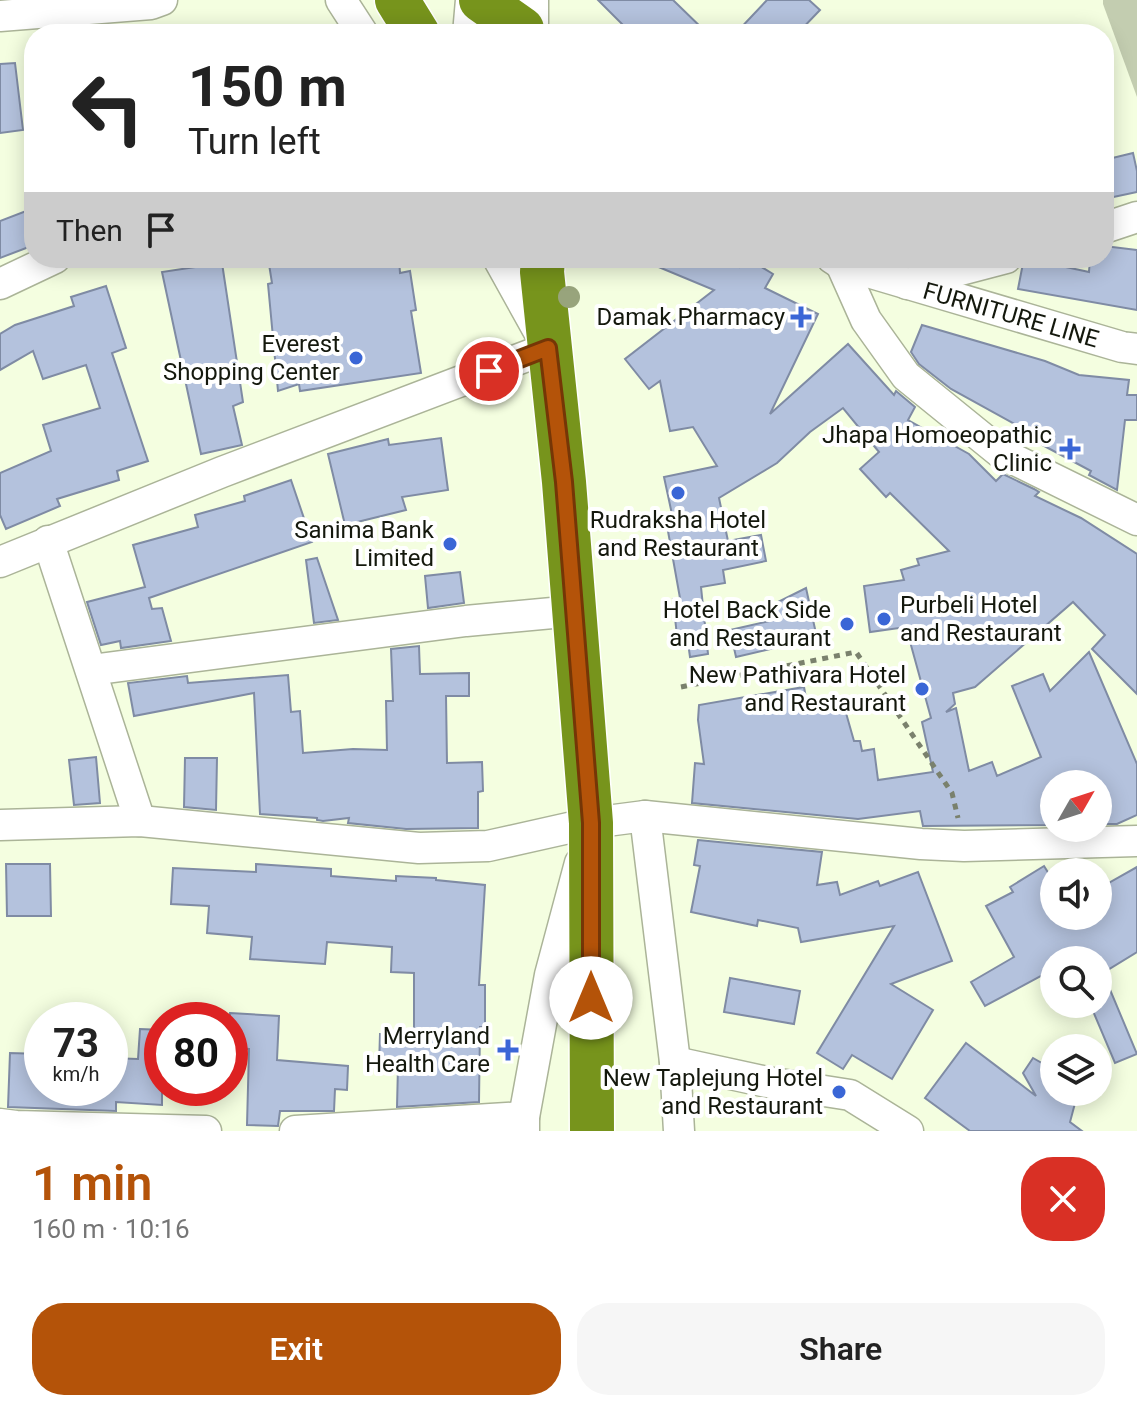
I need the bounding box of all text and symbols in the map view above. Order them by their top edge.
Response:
text: 150 m [188,54,347,120]
icon: left [56,56,160,160]
text: Turn left [188,121,321,163]
icon: arrive [139,208,183,252]
text: Then [56,213,123,248]
street label: FURNITURE LINE [920,277,1102,353]
place label: Damak Pharmacy [596,303,786,331]
marker: Damak Pharmacy [792,308,810,326]
place label: Everest Shopping Center [163,330,340,386]
pin [455,337,523,405]
marker: Everest Shopping Center [347,349,365,367]
icon: arrive [467,349,511,393]
place label: Jhapa Homoeopathic Clinic [822,421,1052,477]
marker: Jhapa Homoeopathic Clinic [1059,438,1081,460]
marker: Rudraksha Hotel and Restaurant [669,484,687,502]
place label: Rudraksha Hotel and Restaurant [590,506,766,562]
place label: Sanima Bank Limited [294,516,435,572]
marker: Sanima Bank Limited [441,535,459,553]
place label: Purbeli Hotel and Restaurant [900,591,1062,647]
place label: Hotel Back Side and Restaurant [663,596,831,652]
marker: Purbeli Hotel and Restaurant [875,610,893,628]
marker: Hotel Back Side and Restaurant [838,615,856,633]
place label: New Pathivara Hotel and Restaurant [689,661,906,717]
marker: New Pathivara Hotel and Restaurant [913,680,931,698]
north arrow [1040,770,1112,842]
map controls [1040,770,1112,1106]
button: sound [1040,858,1112,930]
button: search [1040,946,1112,1018]
position arrow [549,956,633,1040]
speed limit sign: 80 [144,1002,248,1106]
text: 73 [53,1020,99,1067]
place label: Merryland Health Care [365,1022,490,1078]
button: layers [1040,1034,1112,1106]
marker: Merryland Health Care [497,1039,519,1061]
text: km/h [53,1062,99,1086]
place label: New Taplejung Hotel and Restaurant [603,1064,823,1120]
marker: New Taplejung Hotel and Restaurant [830,1083,848,1101]
text: 1 min [32,1155,152,1212]
button: close [1021,1157,1105,1241]
text: 160 m · 10:16 [32,1214,190,1244]
button: Exit [32,1303,561,1395]
button: Share [577,1303,1105,1395]

